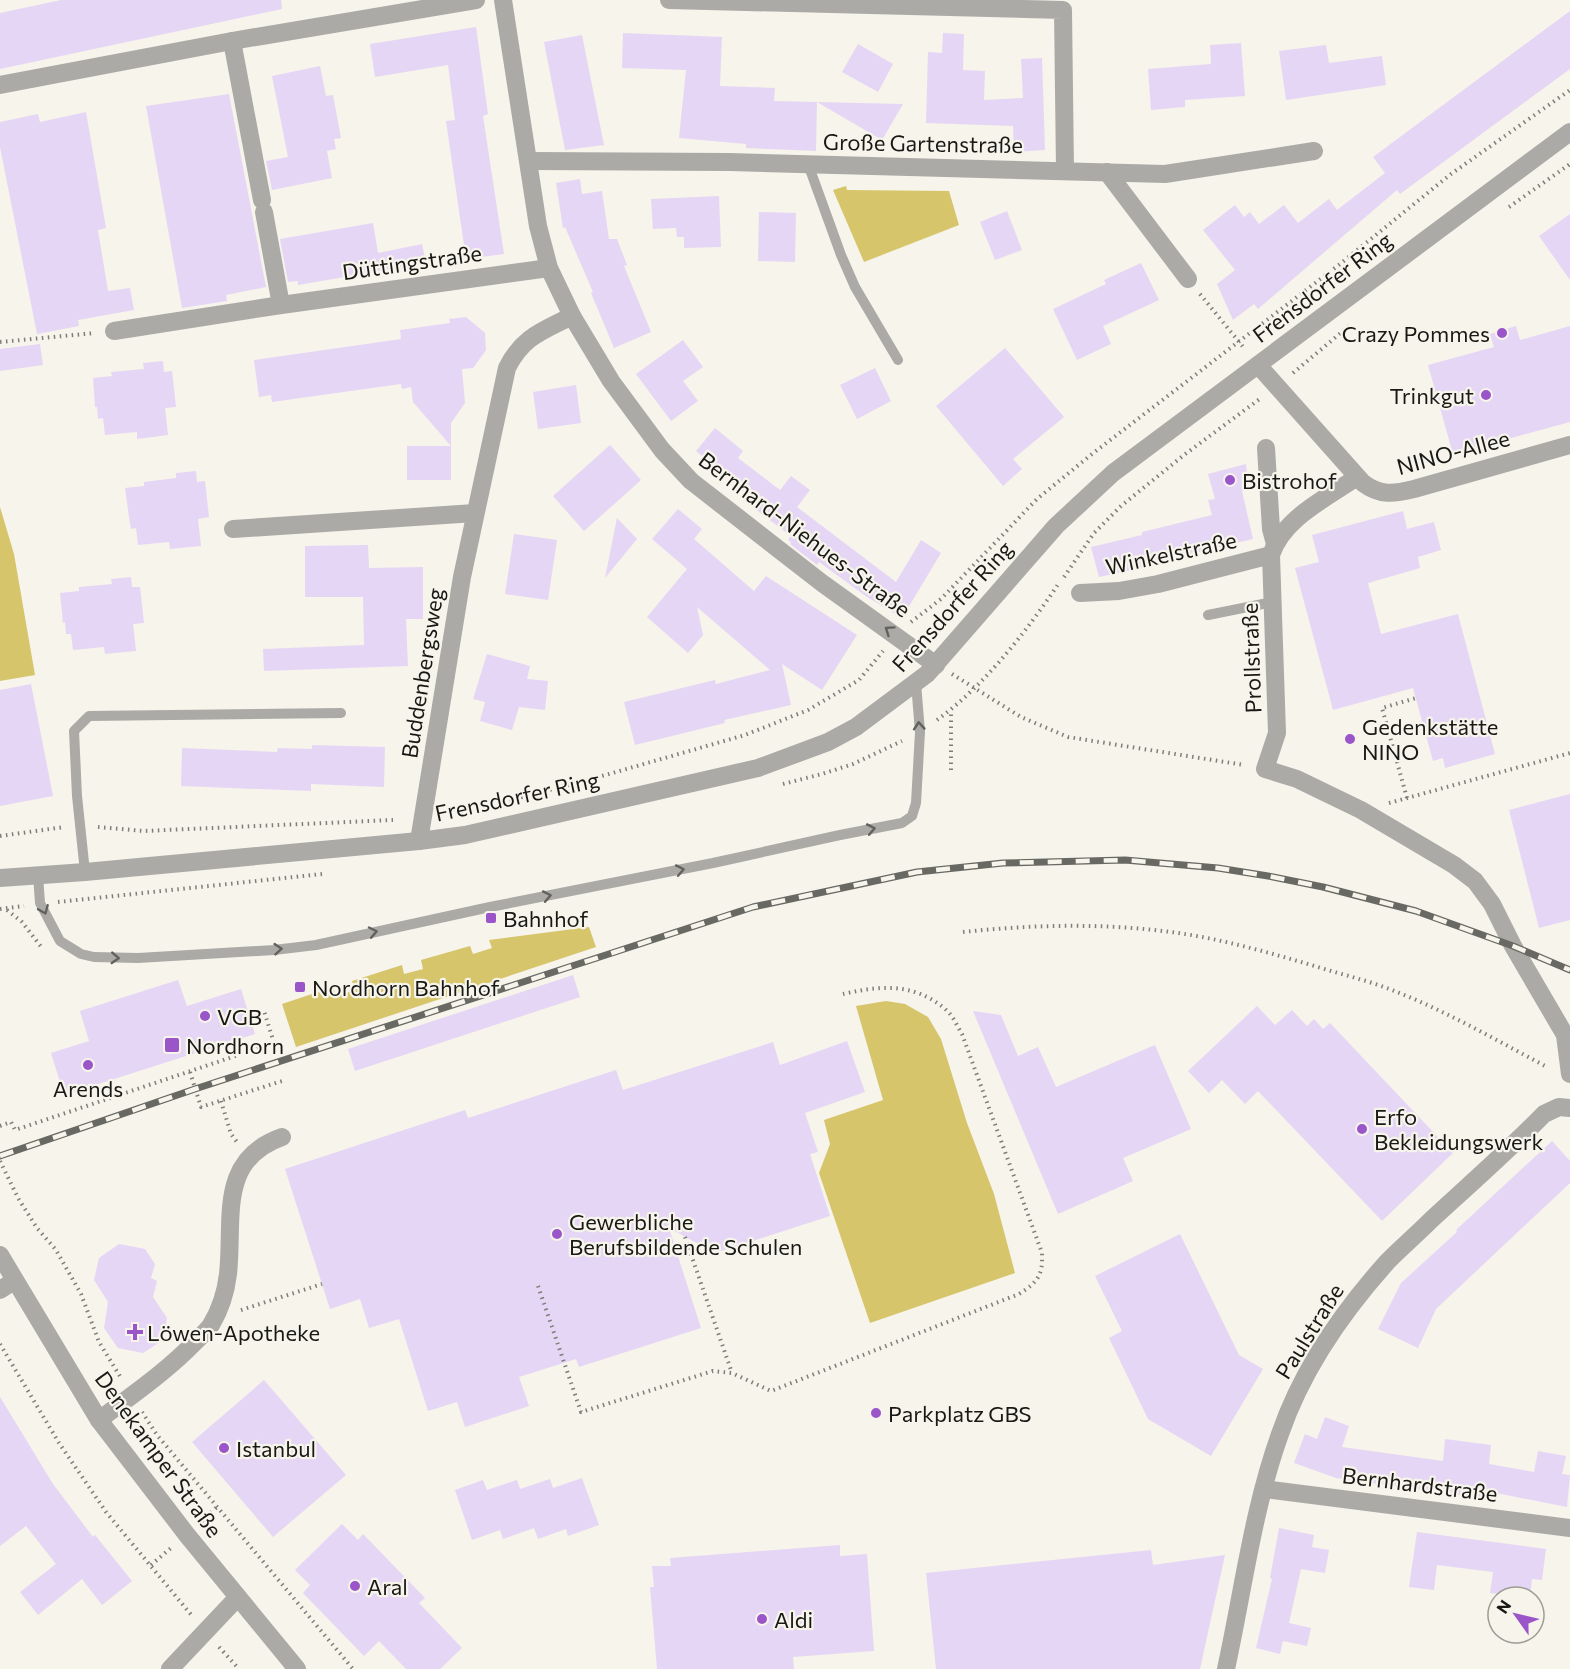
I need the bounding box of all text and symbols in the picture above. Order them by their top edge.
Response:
street label: Große Gartenstraße [823,128,1023,158]
street label: Frensdorfer Ring [1247,226,1397,348]
street label: Düttingstraße [340,239,484,285]
place label: Crazy Pommes [1342,320,1490,347]
marker: Crazy Pommes [1495,326,1509,340]
place label: Trinkgut [1390,382,1474,409]
marker: Trinkgut [1479,388,1493,402]
street label: NINO-Allee [1394,424,1512,480]
street label: Bernhard-Niehues-Straße [694,446,916,622]
place label: Bistrohof [1242,467,1337,494]
marker: Bistrohof [1223,473,1237,487]
street label: Winkelstraße [1103,526,1239,580]
street label: Frensdorfer Ring [886,535,1018,677]
street label: Buddenbergsweg [395,586,449,760]
street label: Prollstraße [1236,602,1266,714]
one-way arrow [885,626,896,637]
place label: Gedenkstätte NINO [1362,713,1498,765]
one-way arrow [913,722,926,731]
marker: Gedenkstätte NINO [1343,732,1357,746]
street label: Frensdorfer Ring [432,765,602,827]
one-way arrow [866,823,876,836]
one-way arrow [675,864,685,877]
one-way arrow [542,890,552,903]
one-way arrow [37,904,49,915]
place label: Bahnhof [503,905,589,932]
marker: Bahnhof [484,911,498,925]
one-way arrow [367,926,377,939]
one-way arrow [274,943,283,956]
one-way arrow [110,952,119,965]
place label: Nordhorn Bahnhof [312,974,500,1001]
marker: Nordhorn Bahnhof [293,980,307,994]
place label: VGB [217,1003,262,1030]
marker: VGB [198,1009,212,1023]
place label: Nordhorn [186,1032,284,1059]
marker: Nordhorn [163,1036,181,1054]
marker: Arends [81,1058,95,1072]
place label: Arends [53,1075,123,1102]
place label: Erfo Bekleidungswerk [1374,1103,1544,1155]
marker: Erfo Bekleidungswerk [1355,1122,1369,1136]
place label: Gewerbliche Berufsbildende Schulen [569,1208,802,1260]
marker: Gewerbliche Berufsbildende Schulen [550,1227,564,1241]
street label: Paulstraße [1269,1278,1349,1384]
place label: Löwen-Apotheke [147,1319,320,1346]
marker: Löwen-Apotheke [128,1325,142,1339]
street label: Denekamper Straße [90,1366,228,1542]
place label: Parkplatz GBS [888,1400,1032,1427]
marker: Parkplatz GBS [869,1406,883,1420]
place label: Istanbul [236,1435,316,1462]
marker: Istanbul [217,1441,231,1455]
street label: Bernhardstraße [1341,1461,1499,1507]
place label: Aral [367,1573,408,1600]
marker: Aral [348,1579,362,1593]
north arrow [1486,1585,1546,1645]
text: N [1492,1596,1514,1617]
place label: Aldi [774,1606,813,1633]
marker: Aldi [755,1612,769,1626]

